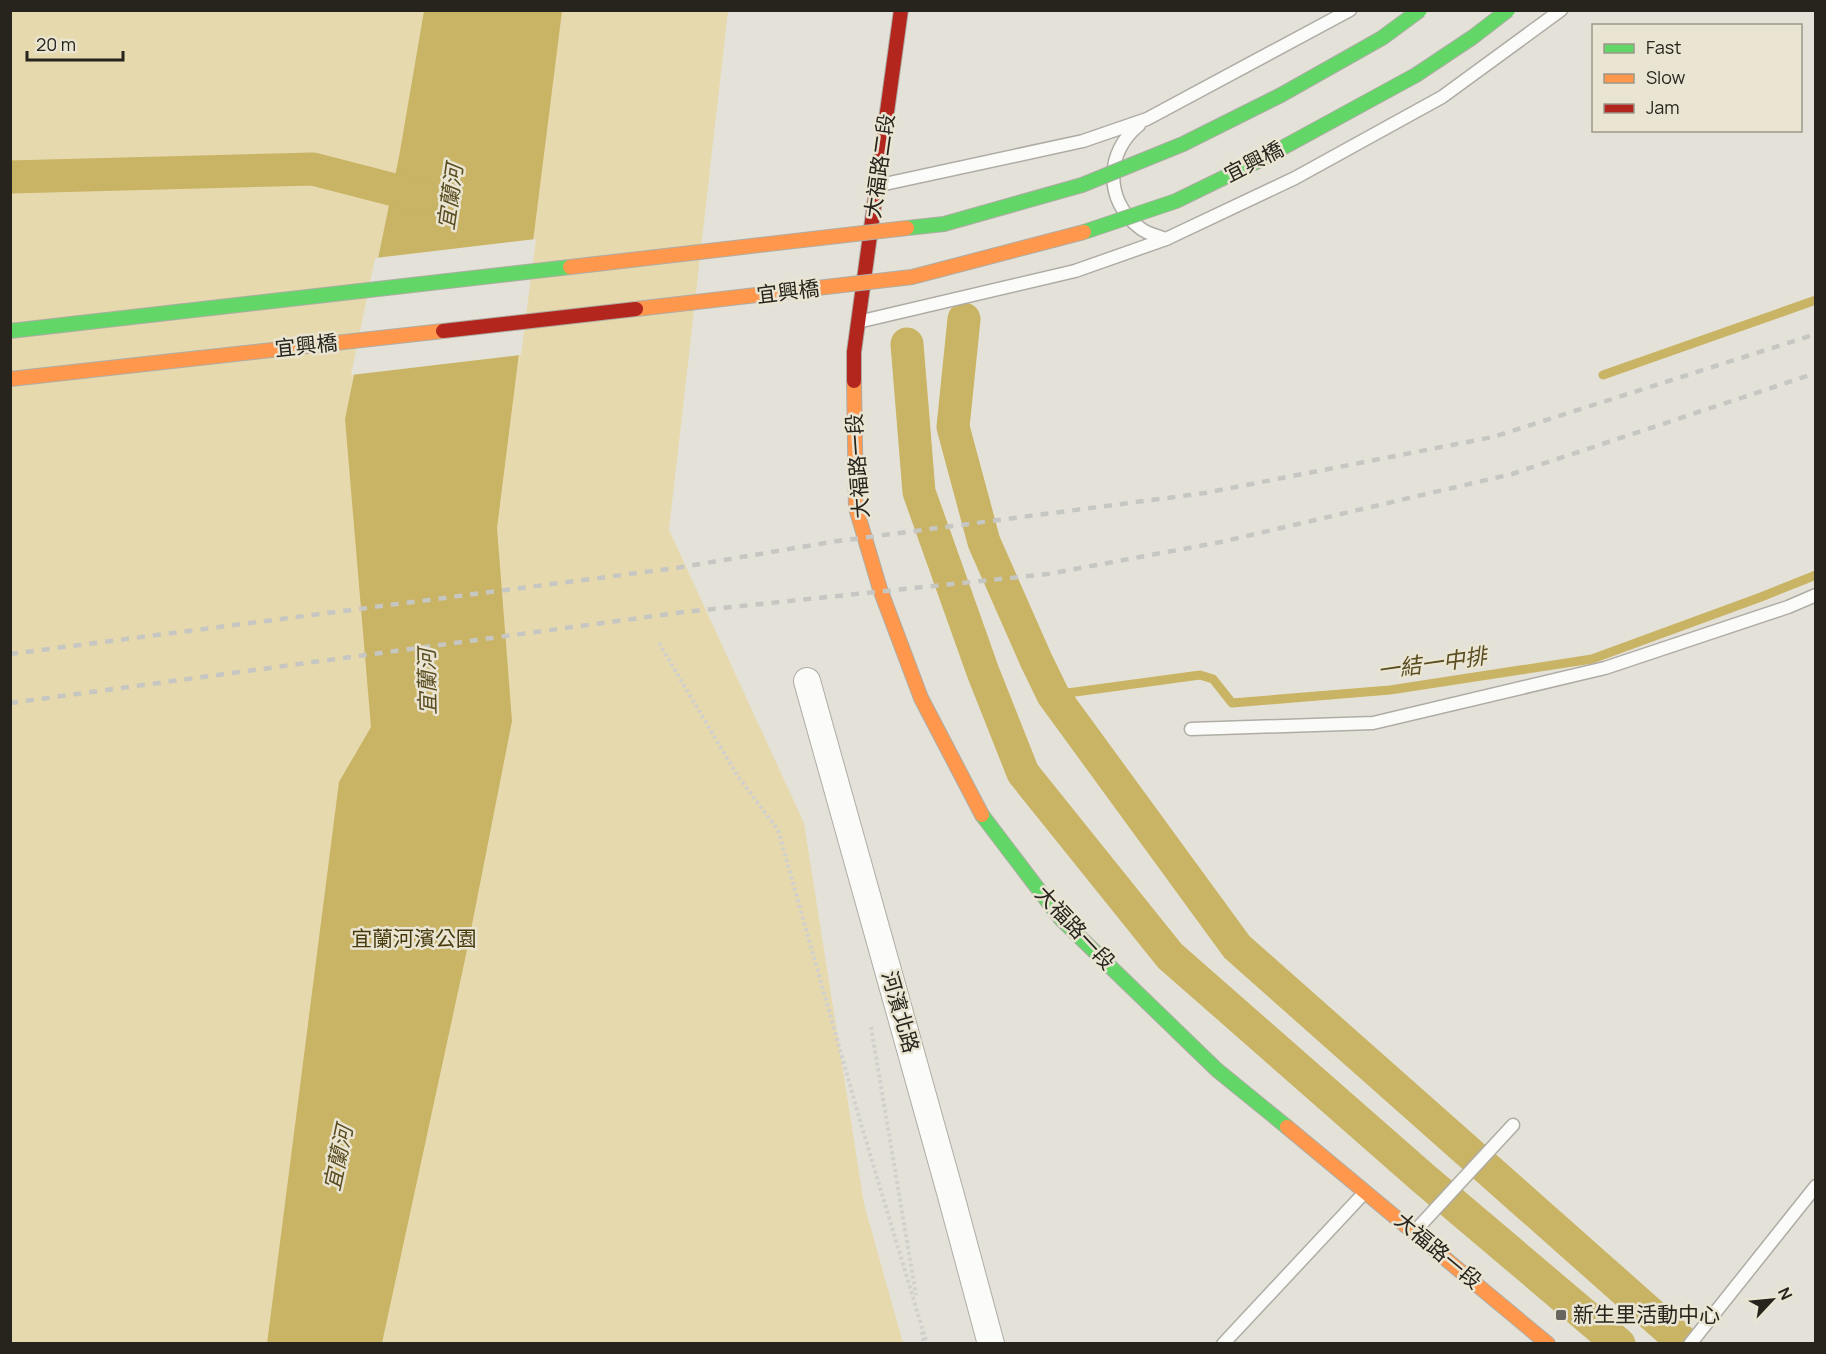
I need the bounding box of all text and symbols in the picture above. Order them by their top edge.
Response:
scale bar [27,24,123,62]
legend [1592,24,1802,132]
text: 20 m [36,32,76,56]
text: Fast [1646,35,1681,59]
text: Slow [1646,65,1686,89]
text: Jam [1646,95,1680,119]
street label: 大福路二段 [858,112,900,220]
street label: 宜興橋 [1219,134,1288,188]
water label: 宜蘭河 [431,158,470,232]
street label: 宜興橋 [755,273,821,309]
street label: 宜興橋 [273,328,339,362]
street label: 大福路一段 [839,413,875,519]
water label: 一結一中排 [1375,640,1492,686]
water label: 宜蘭河 [411,645,443,715]
street label: 大福路一段 [1030,879,1122,975]
park label: 宜蘭河濱公園 [351,924,477,952]
street label: 河濱北路 [876,967,926,1056]
water label: 宜蘭河 [316,1119,360,1193]
street label: 大福路一段 [1389,1206,1488,1295]
north arrow [1742,1270,1802,1330]
text: N [1773,1283,1798,1303]
place label: 新生里活動中心 [1573,1300,1720,1328]
marker: 新生里活動中心 [1554,1308,1568,1322]

